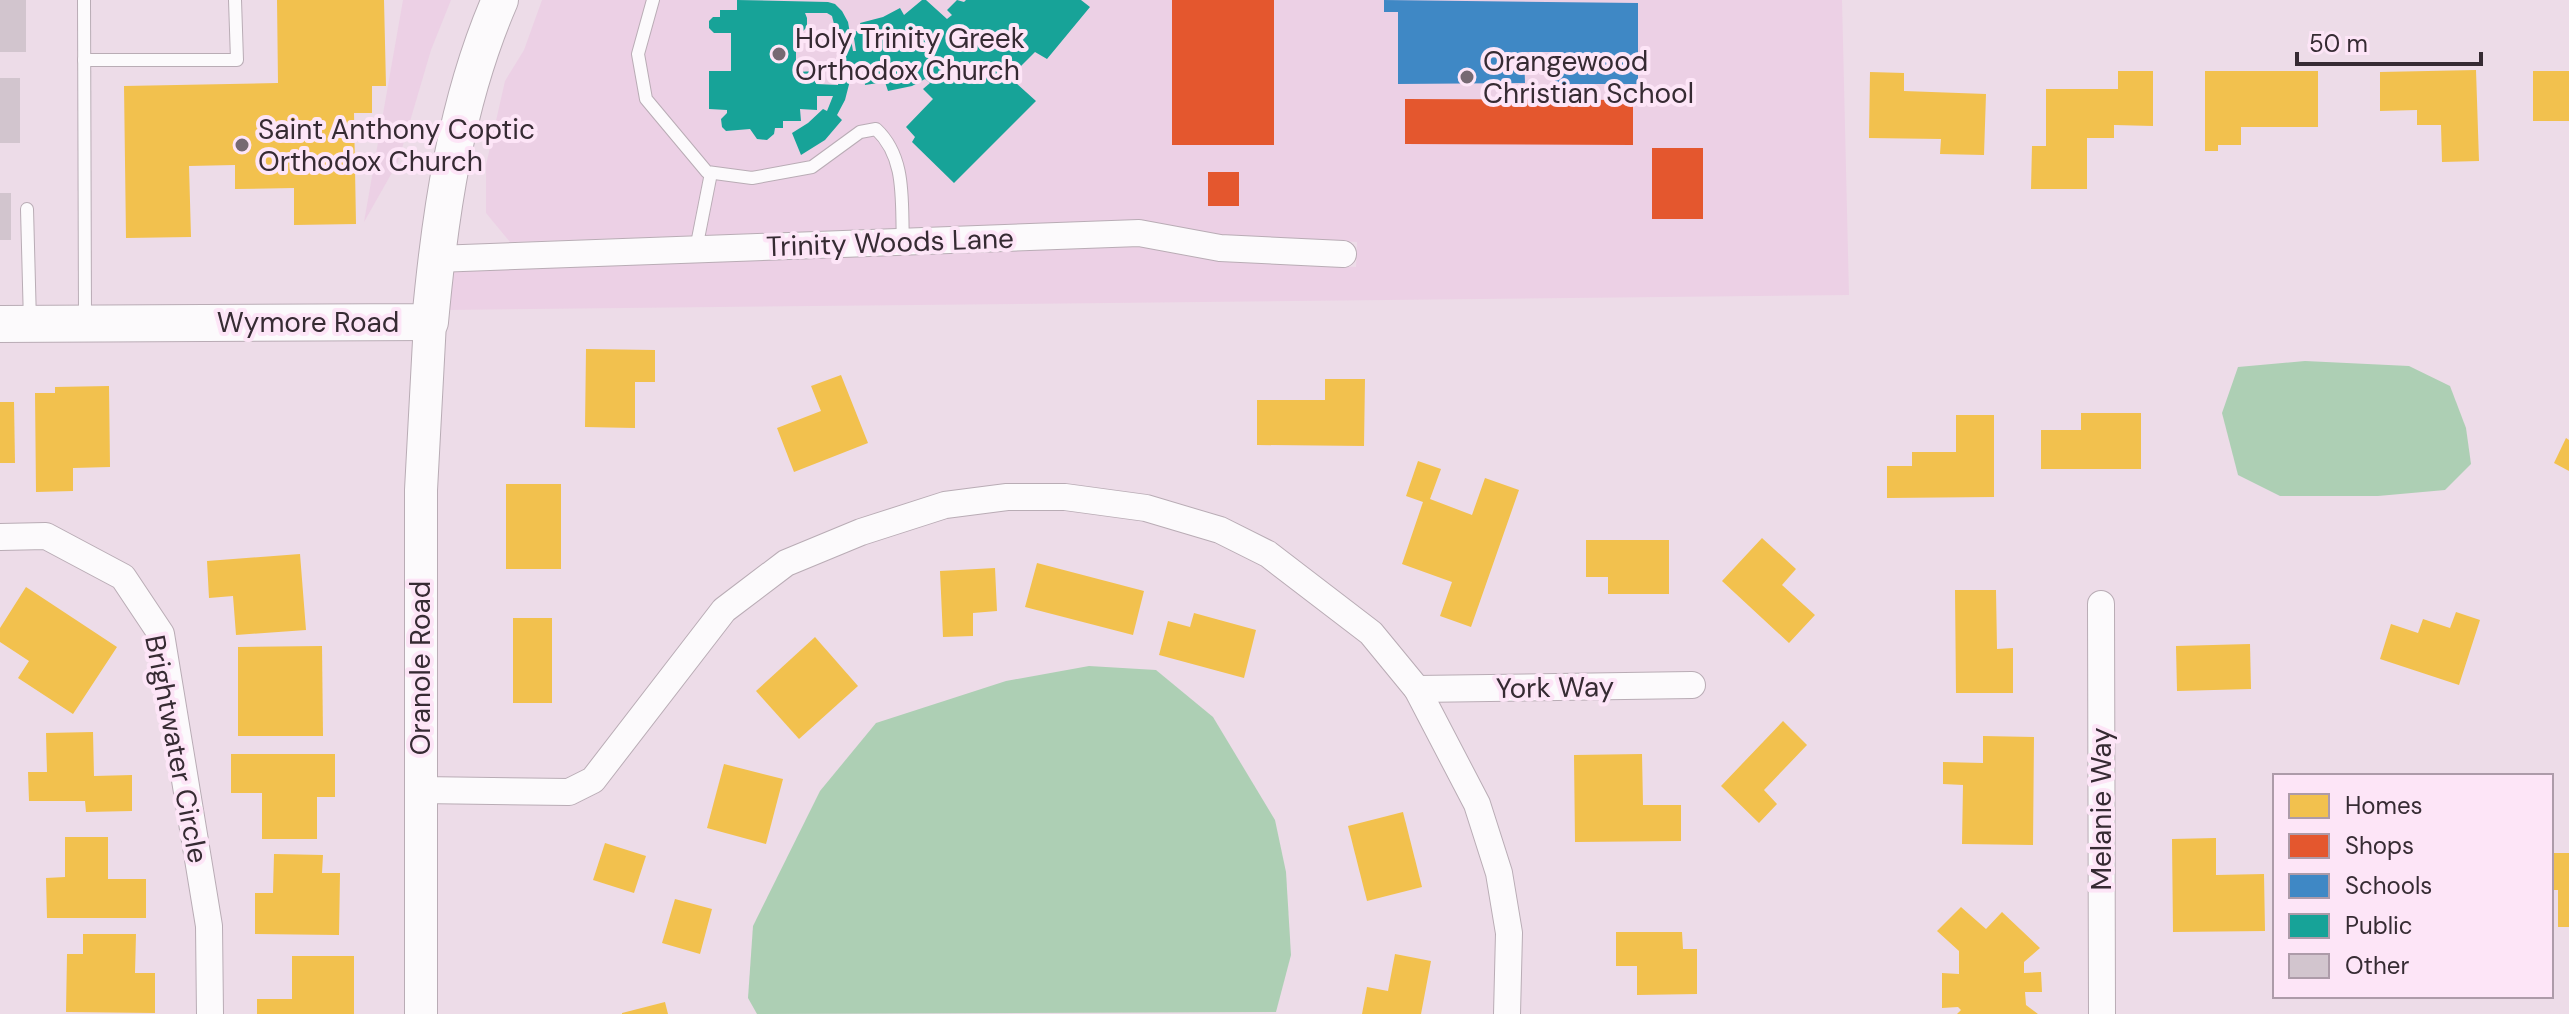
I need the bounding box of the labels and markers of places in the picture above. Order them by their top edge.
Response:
place label: Holy Trinity Greek Orthodox Church [795,20,1025,89]
place label: Orangewood Christian School [1483,43,1694,112]
marker: Holy Trinity Greek Orthodox Church [770,45,788,63]
marker: Orangewood Christian School [1458,68,1476,86]
place label: Saint Anthony Coptic Orthodox Church [258,111,535,180]
marker: Saint Anthony Coptic Orthodox Church [233,136,251,154]

